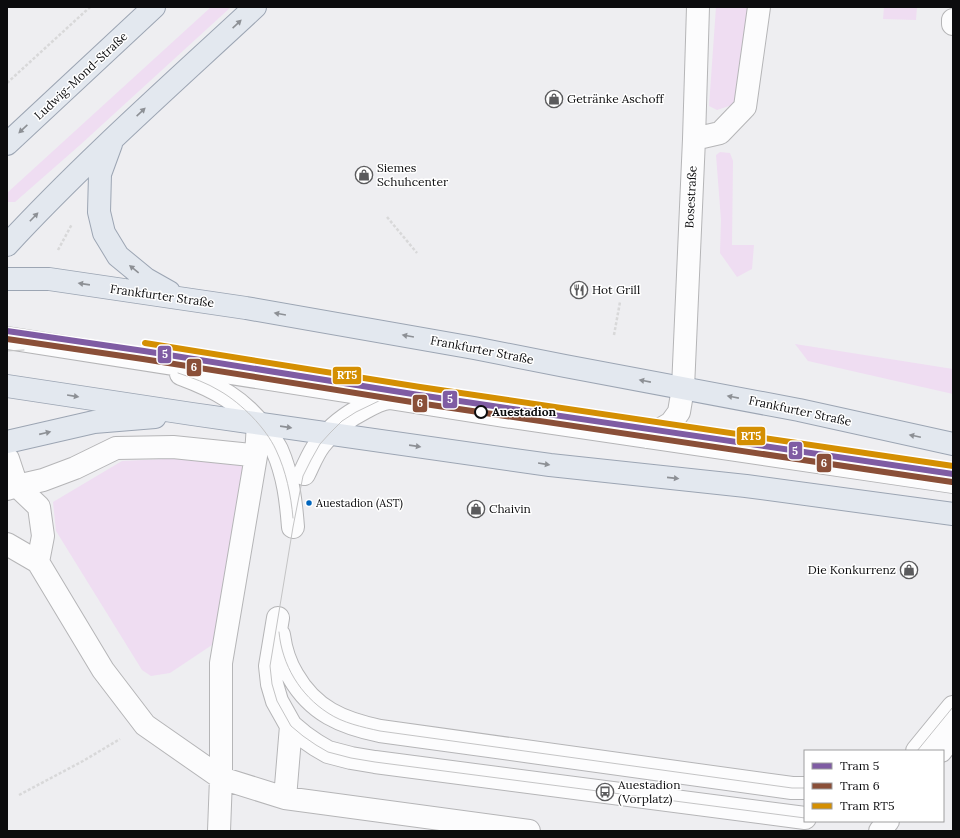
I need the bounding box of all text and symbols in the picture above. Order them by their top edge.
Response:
one-way arrow [232,20,241,29]
street label: Ludwig-Mond-Straße [31,28,131,123]
shop icon: Getränke Aschoff [544,89,564,109]
place label: Getränke Aschoff [567,91,665,106]
one-way arrow [136,107,146,117]
one-way arrow [19,124,28,133]
place label: Siemes Schuhcenter [377,160,449,189]
shop icon: Siemes Schuhcenter [354,165,374,185]
street label: Bosestraße [681,165,700,229]
one-way arrow [29,212,39,222]
one-way arrow [128,265,139,274]
restaurant icon: Hot Grill [569,280,589,300]
one-way arrow [78,281,90,287]
street label: Frankfurter Straße [109,281,216,310]
place label: Hot Grill [592,282,640,297]
one-way arrow [274,311,286,317]
street label: Frankfurter Straße [429,332,535,367]
one-way arrow [402,333,414,339]
line badge: 5 [157,345,172,364]
text: 5 [162,347,168,361]
line badge: 6 [186,358,202,377]
text: 6 [191,360,197,374]
line badge: RT5 [332,366,362,385]
text: RT5 [337,368,357,382]
one-way arrow [639,377,651,383]
line badge: 5 [442,390,458,409]
text: 5 [447,392,453,406]
street label: Frankfurter Straße [747,392,853,429]
one-way arrow [67,393,79,399]
line badge: 6 [412,394,428,413]
one-way arrow [727,394,739,400]
text: 6 [417,396,423,410]
place label: Auestadion [492,404,557,419]
marker: Auestadion [474,405,488,419]
one-way arrow [280,424,292,430]
line badge: RT5 [736,426,766,446]
text: RT5 [741,429,761,443]
one-way arrow [39,430,51,436]
one-way arrow [909,432,921,438]
line badge: 5 [788,441,803,460]
one-way arrow [409,443,421,449]
text: 5 [792,444,798,458]
line badge: 6 [816,453,832,473]
text: 6 [821,456,827,470]
one-way arrow [538,462,550,468]
one-way arrow [667,475,679,482]
place label: Auestadion (AST) [315,496,403,511]
marker: Auestadion (AST) [304,498,314,508]
shop icon: Chaivin [466,499,486,519]
place label: Chaivin [489,501,531,516]
shop icon: Die Konkurrenz [899,560,919,580]
place label: Die Konkurrenz [808,562,896,577]
legend [804,750,944,822]
text: Tram 5 [840,758,879,773]
place label: Auestadion (Vorplatz) [617,777,680,807]
text: Tram 6 [840,778,880,793]
bus stop icon: Auestadion (Vorplatz) [595,782,615,802]
text: Tram RT5 [840,798,894,813]

